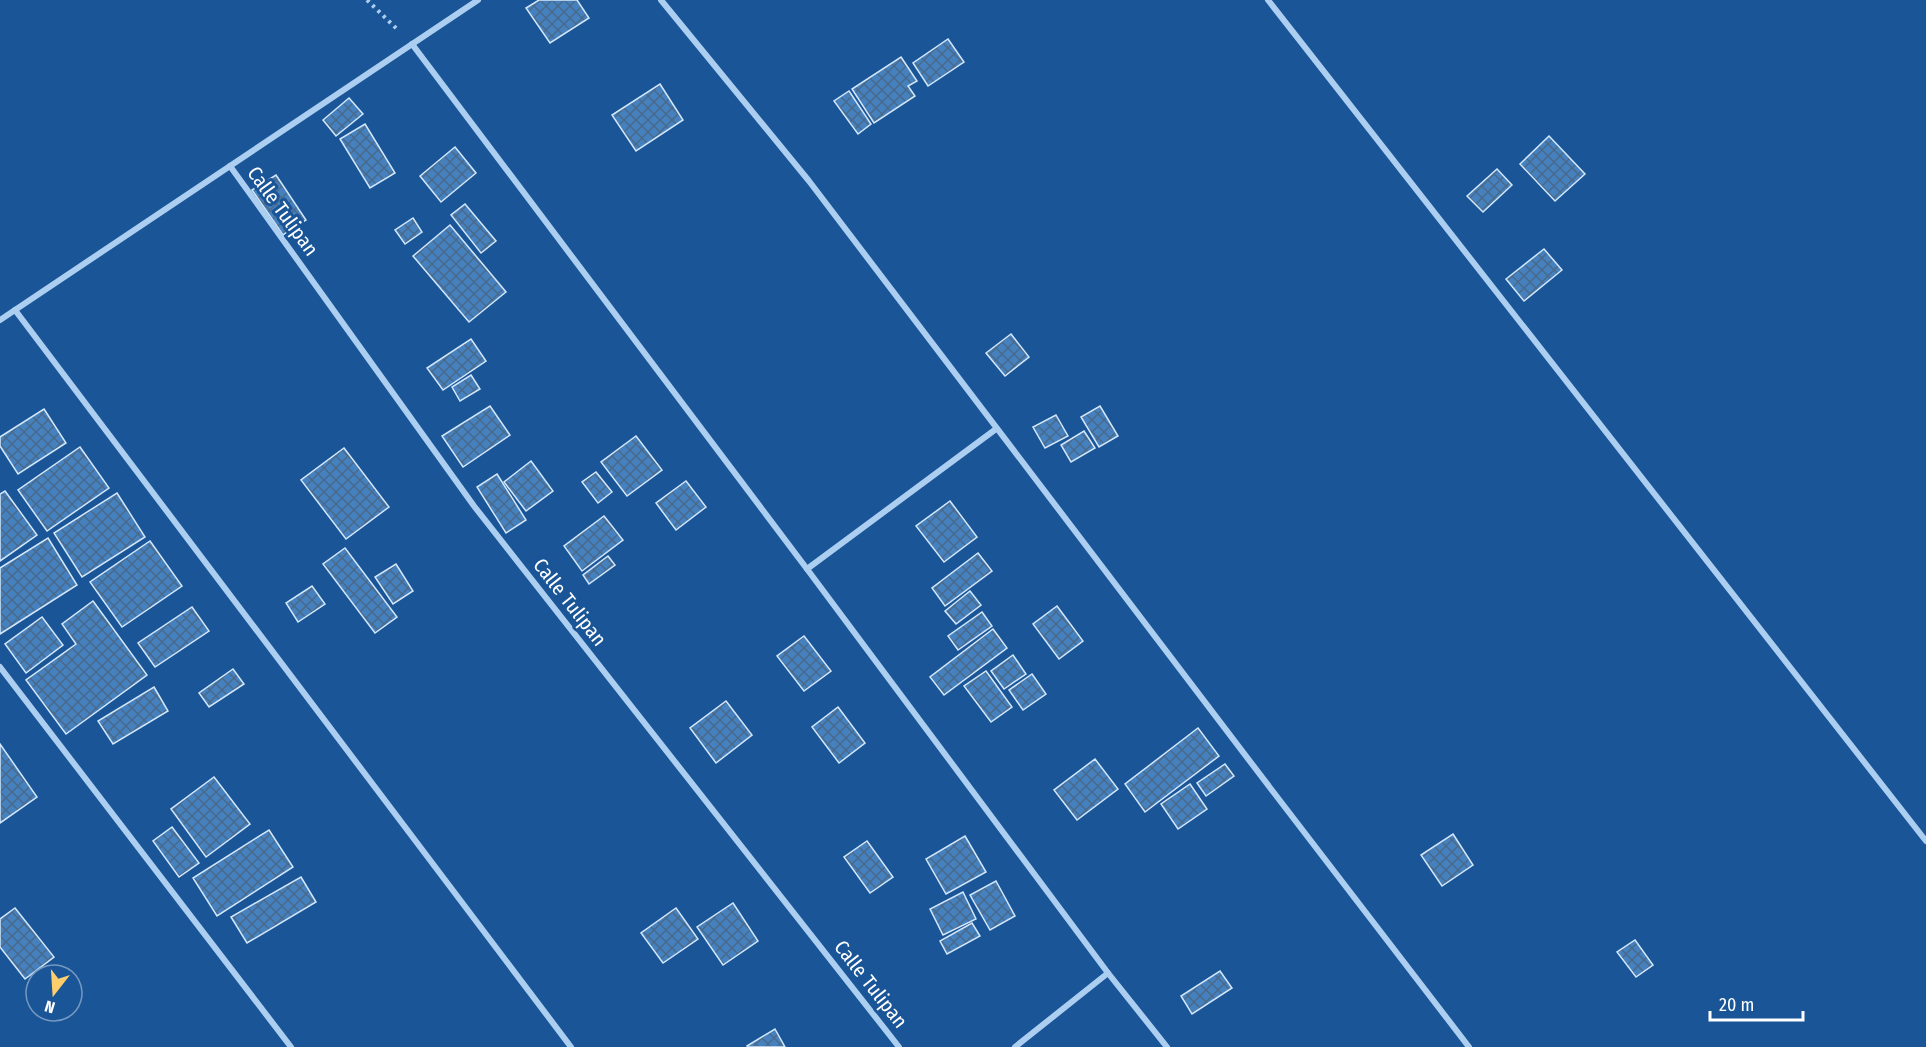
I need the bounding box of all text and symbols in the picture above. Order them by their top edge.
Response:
street label: Calle Tulipan [243,162,323,260]
street label: Calle Tulipan [528,553,612,651]
street label: Calle Tulipan [829,935,913,1033]
north arrow [24,963,84,1023]
scale bar [1710,984,1803,1022]
text: 20 m [1719,994,1754,1016]
text: N [42,996,57,1017]

